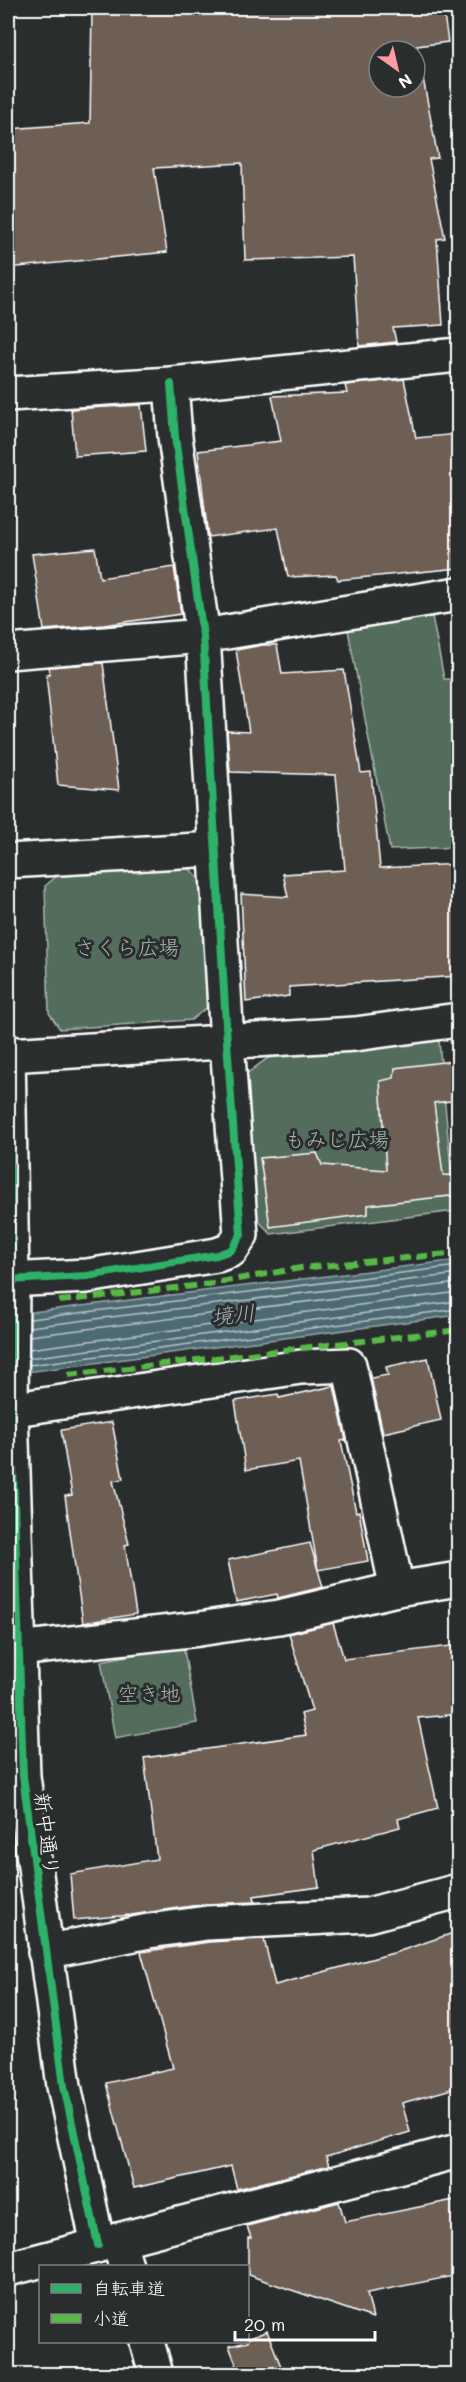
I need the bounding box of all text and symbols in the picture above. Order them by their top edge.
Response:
north arrow [367,39,427,99]
text: N [395,70,417,94]
park label: さくら広場 [75,933,180,960]
park label: もみじ広場 [285,1125,390,1152]
water label: 境川 [210,1297,256,1331]
park label: 空き地 [118,1679,181,1706]
street label: 新中通り [29,1791,67,1877]
legend [39,2265,249,2343]
text: 自転車道 [93,2276,165,2300]
scale bar [235,2304,374,2342]
text: 小道 [93,2306,129,2330]
text: 20 m [244,2312,285,2336]

